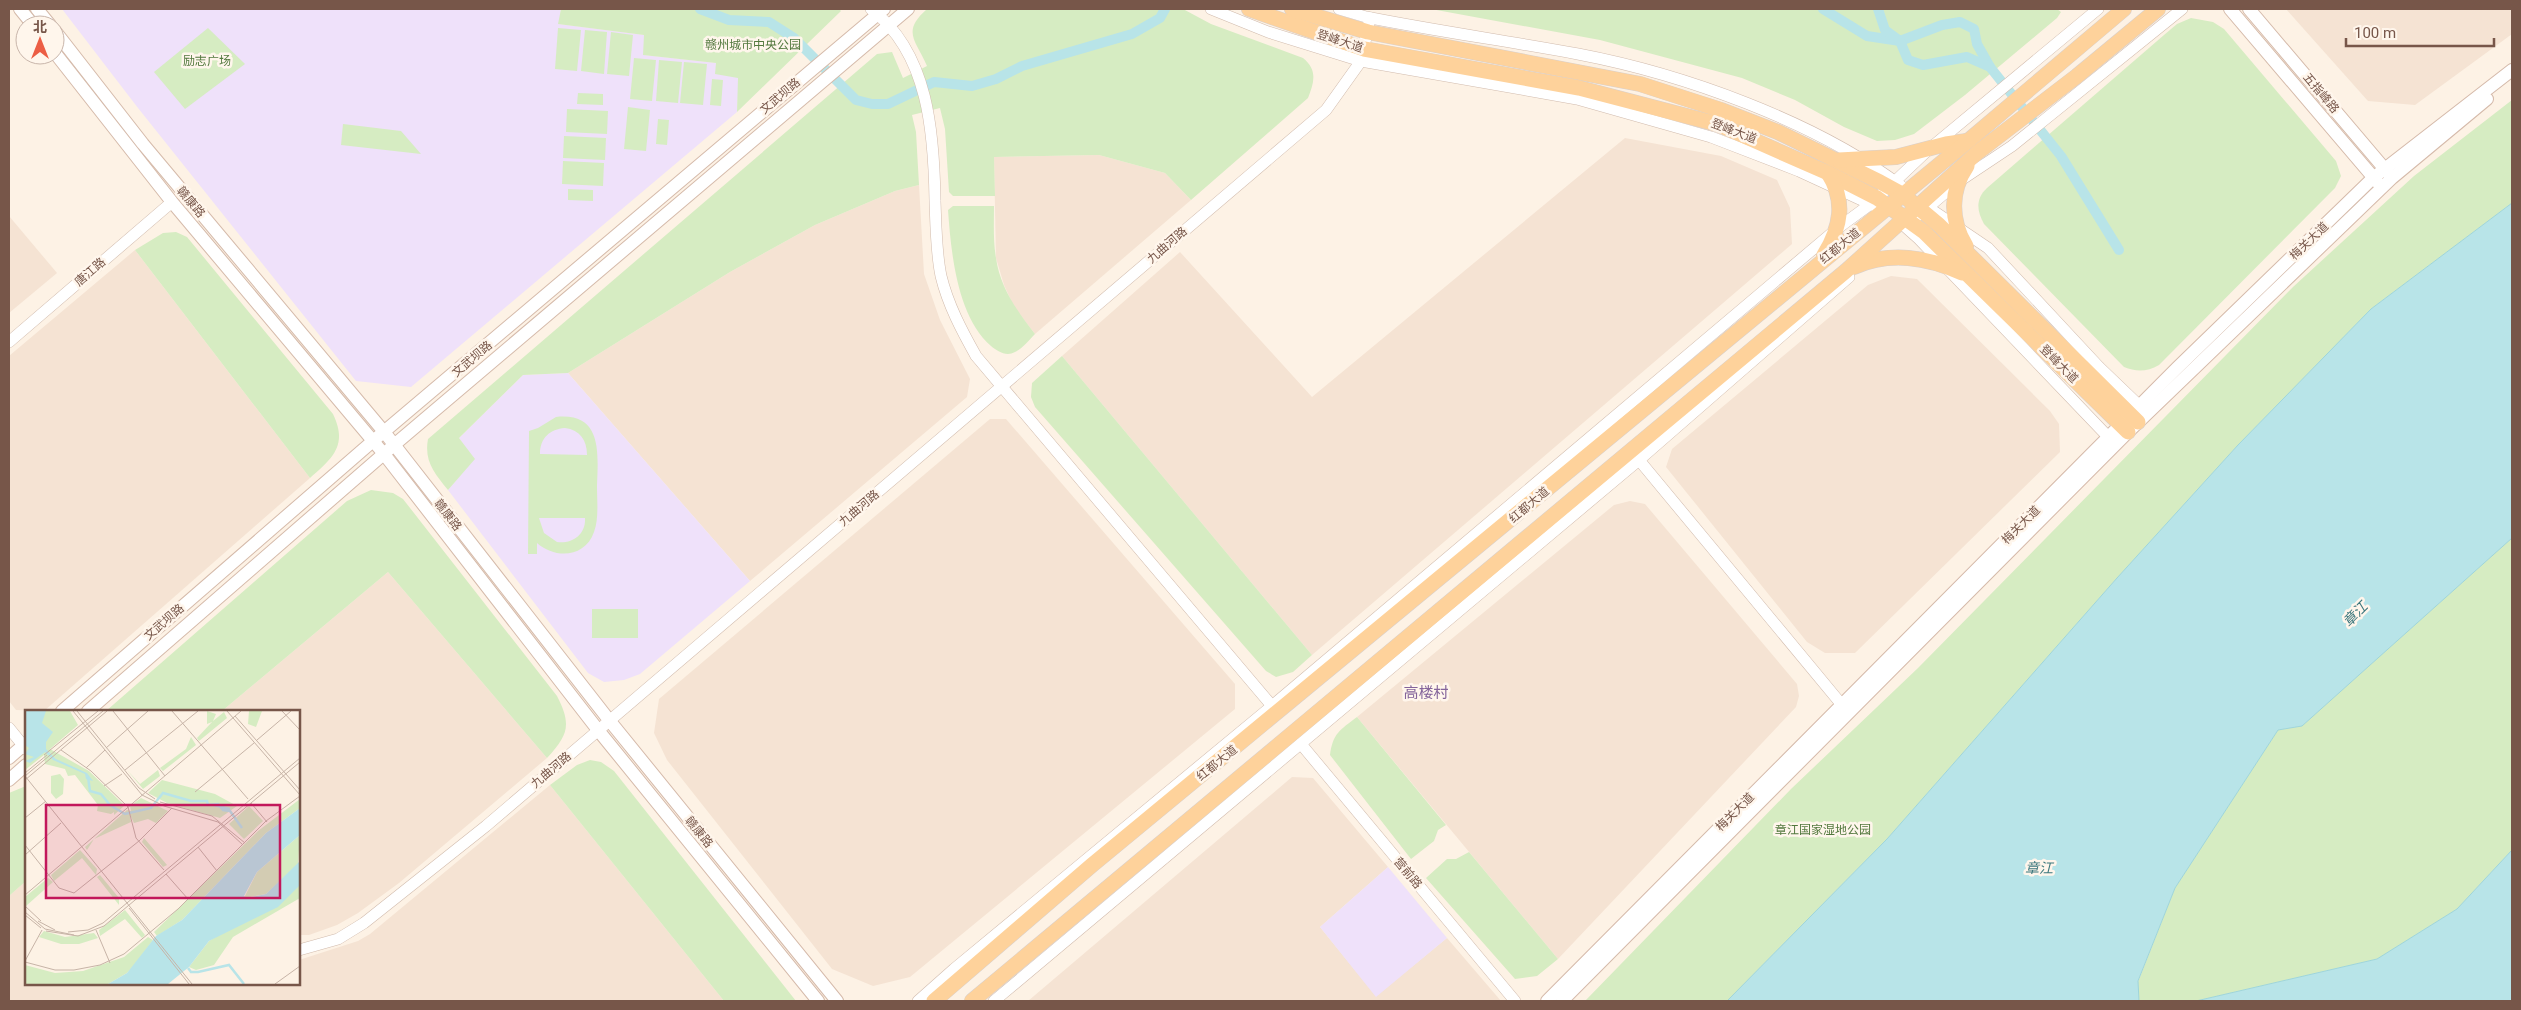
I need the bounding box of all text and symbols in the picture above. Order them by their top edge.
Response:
north arrow [15,15,65,65]
scale bar [2346,15,2494,47]
text: 北 [33,19,47,35]
text: 100 m [2354,24,2396,42]
street label: 登峰大道 [1315,27,1365,55]
park label: 赣州城市中央公园 [705,38,801,52]
park label: 励志广场 [183,54,231,68]
street label: 五指峰路 [2300,70,2342,116]
street label: 文武坝路 [757,75,803,117]
street label: 登峰大道 [1709,116,1759,146]
street label: 赣康路 [174,184,208,220]
street label: 梅关大道 [2287,219,2331,263]
street label: 九曲河路 [1144,224,1190,266]
street label: 红都大道 [1817,225,1863,267]
street label: 唐江路 [72,255,108,289]
street label: 文武坝路 [449,338,495,380]
street label: 登峰大道 [2037,342,2081,386]
street label: 红都大道 [1506,484,1552,526]
street label: 九曲河路 [836,487,882,529]
street label: 赣康路 [431,497,465,533]
street label: 梅关大道 [1999,503,2043,547]
water label: 章江 [2339,597,2372,630]
street label: 文武坝路 [141,601,187,643]
district label: 高楼村 [1403,684,1449,702]
inset map [25,710,300,985]
street label: 红都大道 [1194,742,1240,784]
street label: 九曲河路 [528,749,574,791]
street label: 梅关大道 [1713,790,1757,834]
street label: 赣康路 [682,814,716,850]
park label: 章江国家湿地公园 [1775,823,1871,837]
street label: 营前路 [1391,855,1425,891]
water label: 章江 [2025,860,2055,876]

